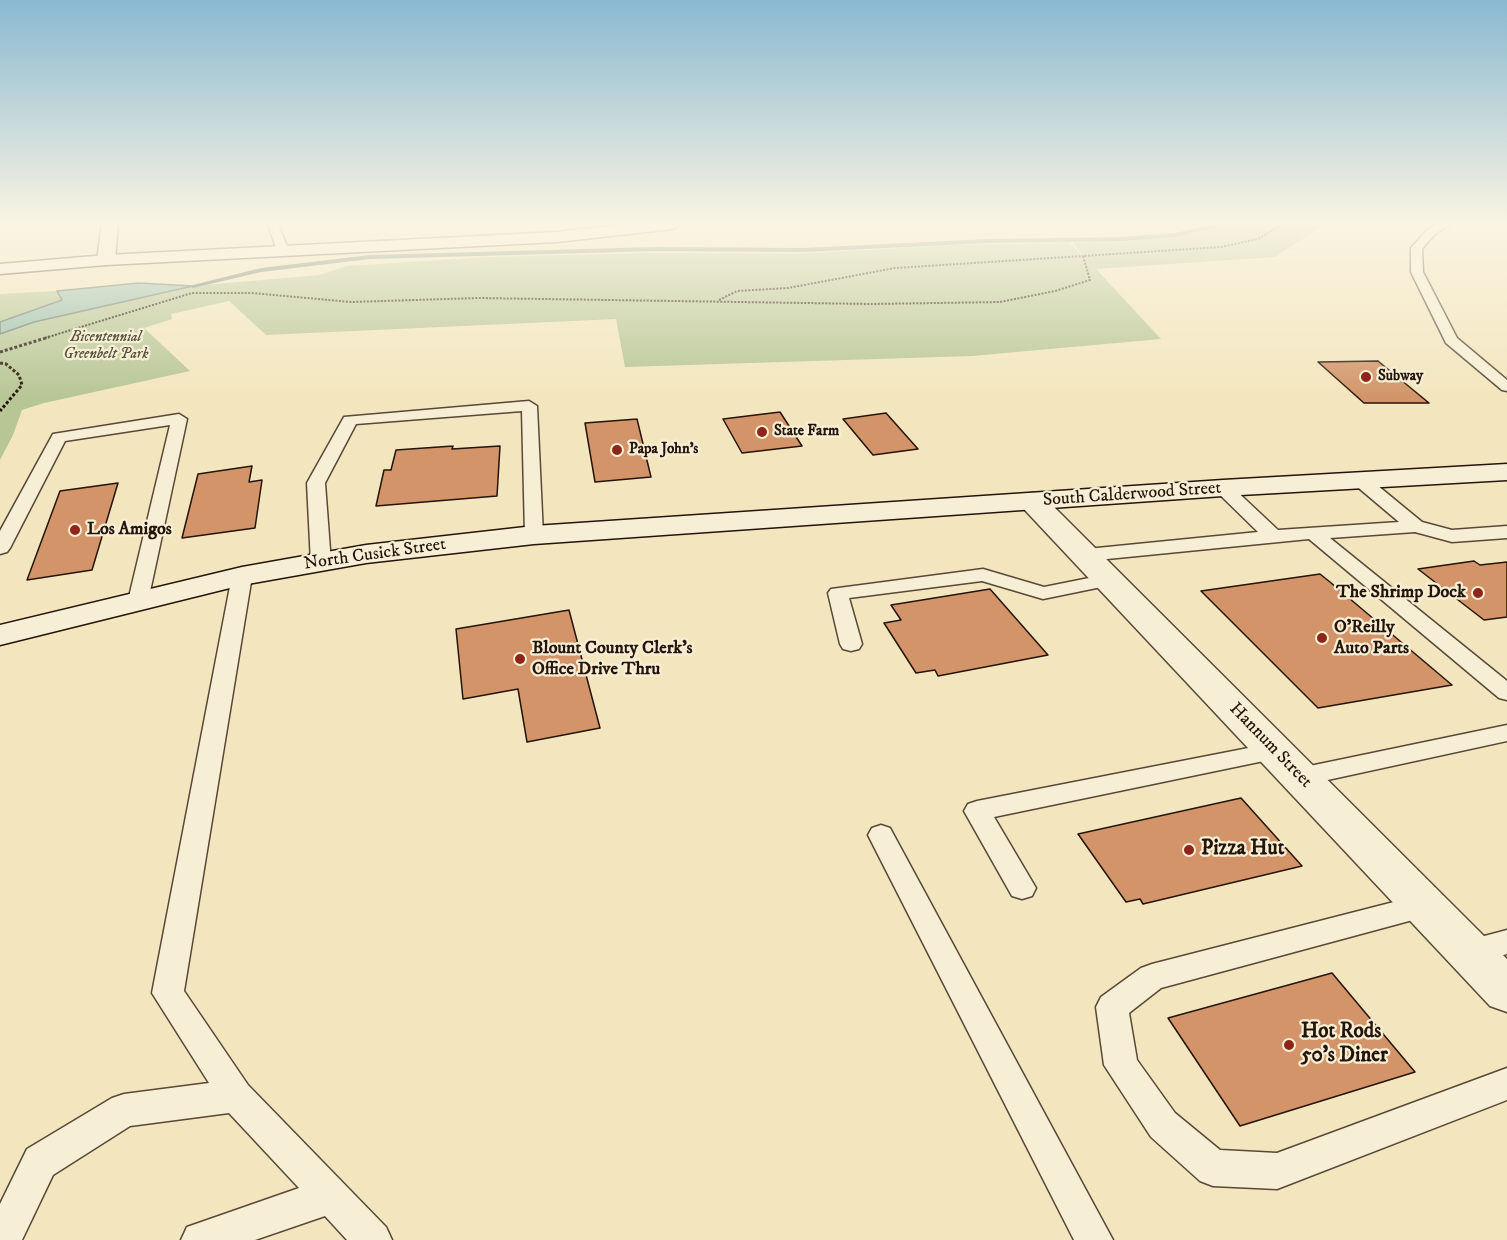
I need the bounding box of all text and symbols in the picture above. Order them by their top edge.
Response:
park label: Bicentennial Greenbelt Park [64,329,148,364]
place label: Subway [1378,368,1423,386]
marker: Subway [1359,370,1373,384]
place label: State Farm [774,423,839,441]
marker: State Farm [755,425,769,439]
place label: Papa John's [629,441,698,459]
marker: Papa John's [610,443,624,457]
street label: South Calderwood Street [1042,478,1222,512]
place label: Los Amigos [87,519,172,541]
marker: Los Amigos [68,523,82,537]
street label: North Cusick Street [303,534,447,576]
place label: The Shrimp Dock [1336,582,1466,604]
marker: The Shrimp Dock [1471,586,1485,600]
place label: O'Reilly Auto Parts [1334,617,1409,660]
marker: O'Reilly Auto Parts [1315,631,1329,645]
place label: Blount County Clerk's Office Drive Thru [532,638,692,680]
marker: Blount County Clerk's Office Drive Thru [513,652,527,666]
street label: Hannum Street [1224,699,1316,793]
place label: Pizza Hut [1201,837,1284,863]
marker: Pizza Hut [1182,843,1196,857]
place label: Hot Rods 50's Diner [1301,1020,1388,1070]
marker: Hot Rods 50's Diner [1282,1038,1296,1052]

